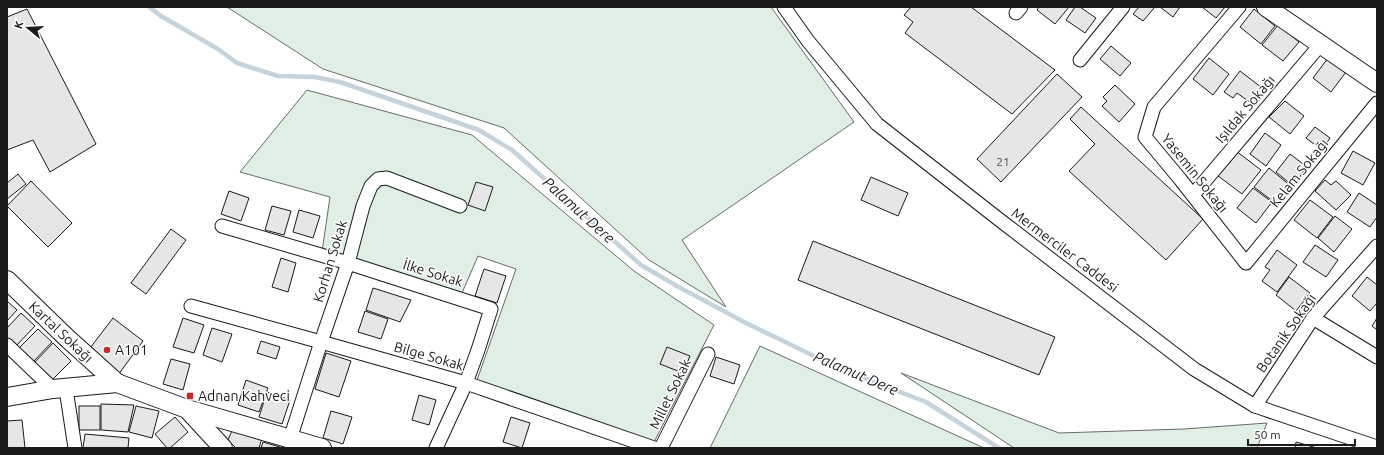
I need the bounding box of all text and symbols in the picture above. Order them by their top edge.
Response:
north arrow [8,8,48,48]
text: K [12,19,26,30]
street label: Işıldak Sokağı [1212,72,1278,146]
street label: Yasemin Sokağı [1158,130,1232,216]
street label: Kelam Sokağı [1267,136,1331,210]
house number: 21 [996,155,1010,168]
water label: Palamut Dere [540,173,619,247]
street label: Mermerciler Caddesi [1008,205,1122,295]
street label: Korhan Sokak [310,218,350,304]
street label: İlke Sokak [401,256,465,290]
street label: Botanik Sokağı [1253,290,1319,376]
street label: Kartal Sokağı [26,298,96,366]
street label: Bilge Sokak [392,338,466,374]
place label: A101 [115,342,148,358]
marker: A101 [102,345,112,355]
water label: Palamut Dere [811,348,901,399]
street label: Millet Sokak [646,356,694,432]
place label: Adnan Kahveci [198,388,290,404]
marker: Adnan Kahveci [185,391,195,401]
scale bar [1248,421,1355,447]
text: 50 m [1254,428,1281,441]

